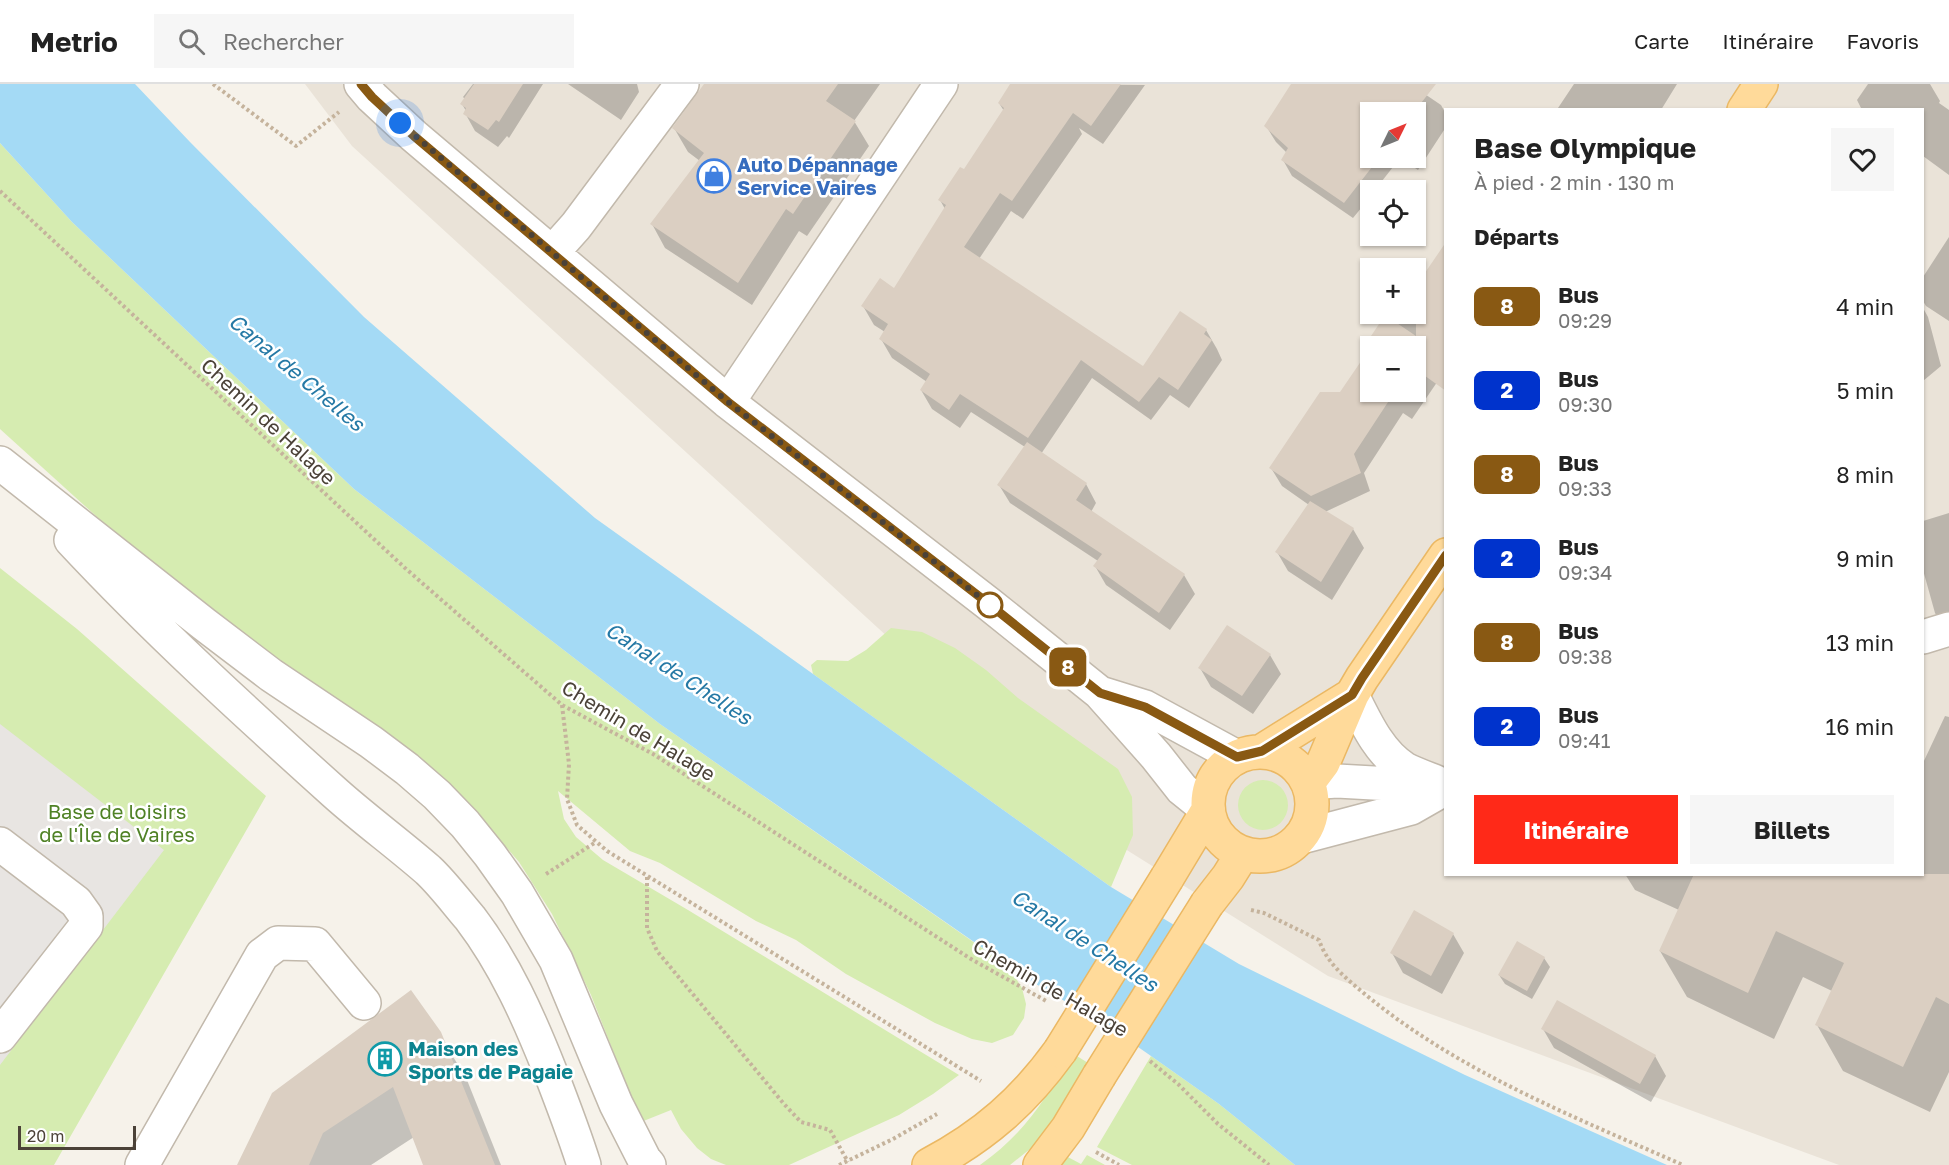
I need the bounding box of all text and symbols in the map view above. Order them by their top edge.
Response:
search box [154,14,574,68]
text: Metrio [30,25,118,58]
icon: search [175,25,208,58]
text: Rechercher [223,28,344,55]
text: Carte [1634,28,1689,54]
text: Itinéraire [1722,28,1814,54]
text: Favoris [1847,28,1919,54]
north arrow [1360,102,1426,168]
map controls [1360,102,1426,402]
your location [385,108,415,138]
button: heart [1831,128,1894,191]
text: Base Olympique [1474,131,1696,164]
place label: Auto Dépannage Service Vaires [737,152,898,199]
shop icon: Auto Dépannage Service Vaires [696,158,732,194]
text: À pied · 2 min · 130 m [1474,170,1674,194]
button: locate [1360,180,1426,246]
text: Départs [1474,223,1559,250]
button: + [1360,258,1426,324]
text: Bus [1558,281,1599,308]
text: 8 [1500,293,1514,319]
text: 4 min [1836,293,1894,320]
water label: Canal de Chelles [224,308,371,437]
text: 09:29 [1558,308,1612,332]
button: − [1360,336,1426,402]
street label: Chemin de Halage [197,353,341,489]
text: Bus [1558,365,1599,392]
text: 2 [1501,377,1513,403]
text: 5 min [1837,377,1894,404]
text: 09:30 [1558,392,1613,416]
text: Bus [1558,449,1599,476]
text: 8 [1500,461,1514,487]
text: 8 min [1836,461,1894,488]
text: 09:33 [1558,476,1612,500]
text: Bus [1558,533,1599,560]
text: 2 [1501,545,1513,571]
text: 9 min [1836,545,1894,572]
text: 09:34 [1558,560,1612,584]
unlabelled marker [977,592,1003,618]
water label: Canal de Chelles [601,616,758,730]
text: Bus [1558,617,1599,644]
text: 8 [1500,629,1514,655]
text: 13 min [1826,629,1894,656]
text: 09:38 [1558,644,1612,668]
line badge: 8 [1048,648,1088,686]
text: 8 [1061,654,1075,680]
street label: Chemin de Halage [558,675,720,785]
text: Bus [1558,701,1599,728]
text: 2 [1501,713,1513,739]
text: 16 min [1826,713,1894,740]
text: 09:41 [1558,728,1610,752]
button: Itinéraire [1474,795,1678,864]
button: Billets [1690,795,1894,864]
park label: Base de loisirs de l'Île de Vaires [39,799,195,846]
water label: Canal de Chelles [1007,883,1164,997]
street label: Chemin de Halage [969,933,1133,1041]
place label: Maison des Sports de Pagaie [408,1036,573,1083]
building icon: Maison des Sports de Pagaie [367,1041,403,1077]
scale bar [18,1123,136,1150]
text: 20 m [27,1126,64,1146]

